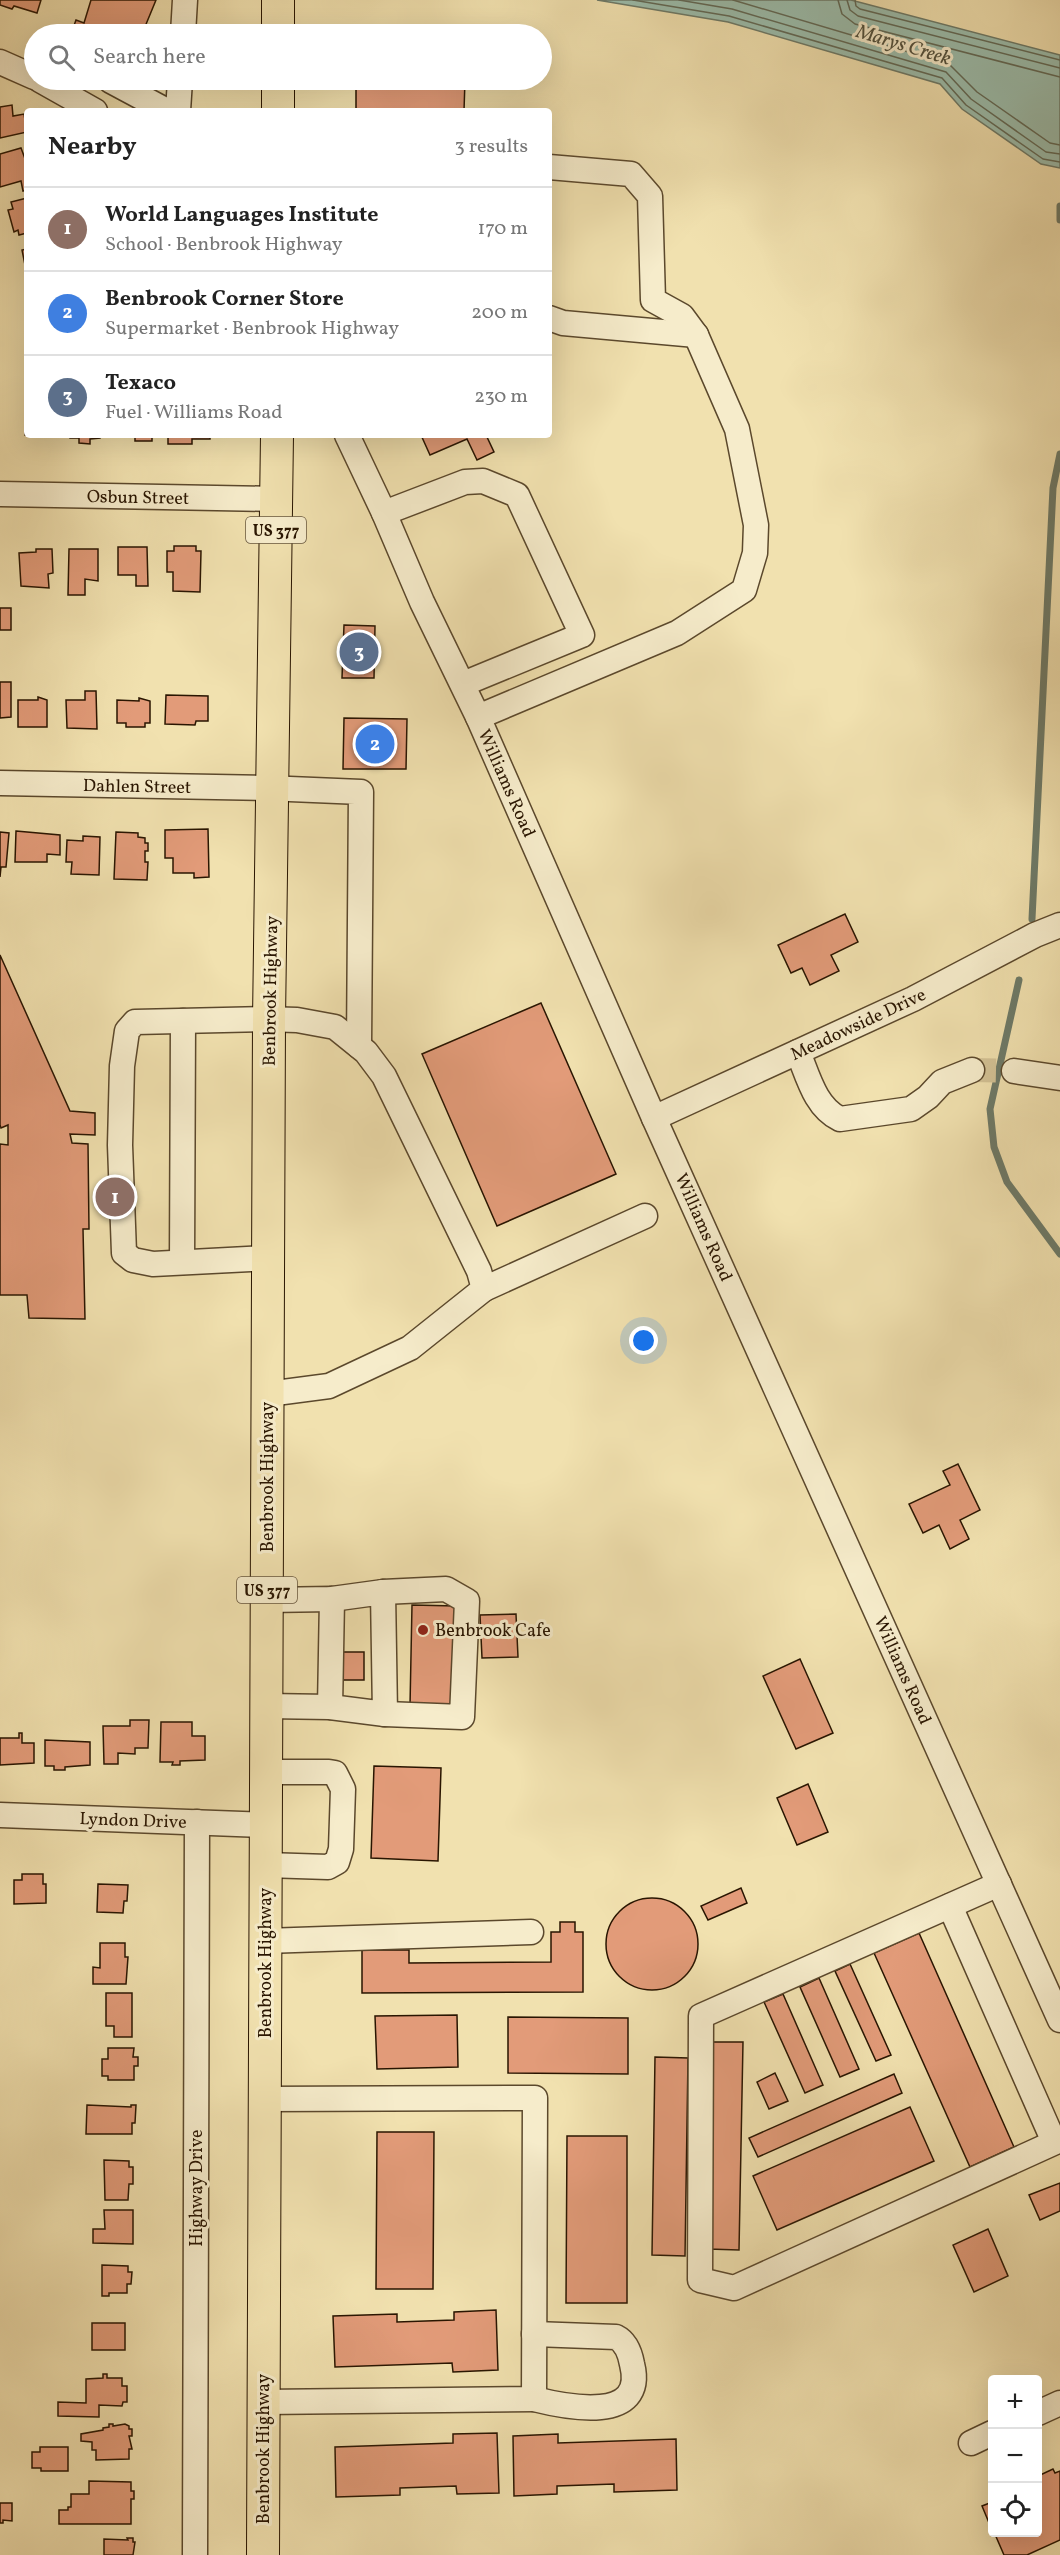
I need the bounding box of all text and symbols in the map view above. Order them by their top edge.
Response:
water label: Marys Creek [852,18,954,74]
search box [24,24,552,90]
icon: search [45,41,78,74]
text: Search here [93,42,206,73]
text: Nearby [48,129,137,165]
text: 3 results [454,133,528,161]
text: World Languages Institute [105,200,379,231]
text: 1 [63,215,72,243]
text: 170 m [478,215,528,243]
text: School · Benbrook Highway [105,231,343,259]
text: Benbrook Corner Store [105,284,344,315]
text: 2 [62,299,73,327]
text: 200 m [471,299,528,327]
text: Supermarket · Benbrook Highway [105,315,399,343]
text: Texaco [105,368,176,399]
text: 3 [62,383,73,411]
text: 230 m [474,383,528,411]
text: Fuel · Williams Road [105,399,283,427]
street label: Osbun Street [87,485,189,512]
road number: US 377 [246,517,306,543]
pin: 3 [340,630,378,674]
pin: 2 [356,722,394,766]
street label: Williams Road [471,726,541,842]
street label: Dahlen Street [83,774,191,801]
street label: Benbrook Highway [258,915,285,1067]
street label: Meadowside Drive [787,983,930,1068]
street label: Williams Road [668,1170,738,1286]
pin: 1 [96,1174,134,1220]
your location [629,1326,658,1355]
street label: Benbrook Highway [256,1401,281,1552]
road number: US 377 [237,1577,297,1603]
street label: Williams Road [867,1613,937,1729]
place label: Benbrook Cafe [435,1619,551,1644]
marker: Benbrook Cafe [416,1623,430,1637]
street label: Lyndon Drive [79,1807,187,1836]
street label: Benbrook Highway [254,1887,279,2038]
street label: Highway Drive [185,2129,210,2247]
street label: Benbrook Highway [252,2373,277,2524]
map controls [988,2375,1042,2537]
button: + [988,2375,1042,2429]
button: − [988,2429,1042,2483]
button: locate [988,2483,1042,2537]

